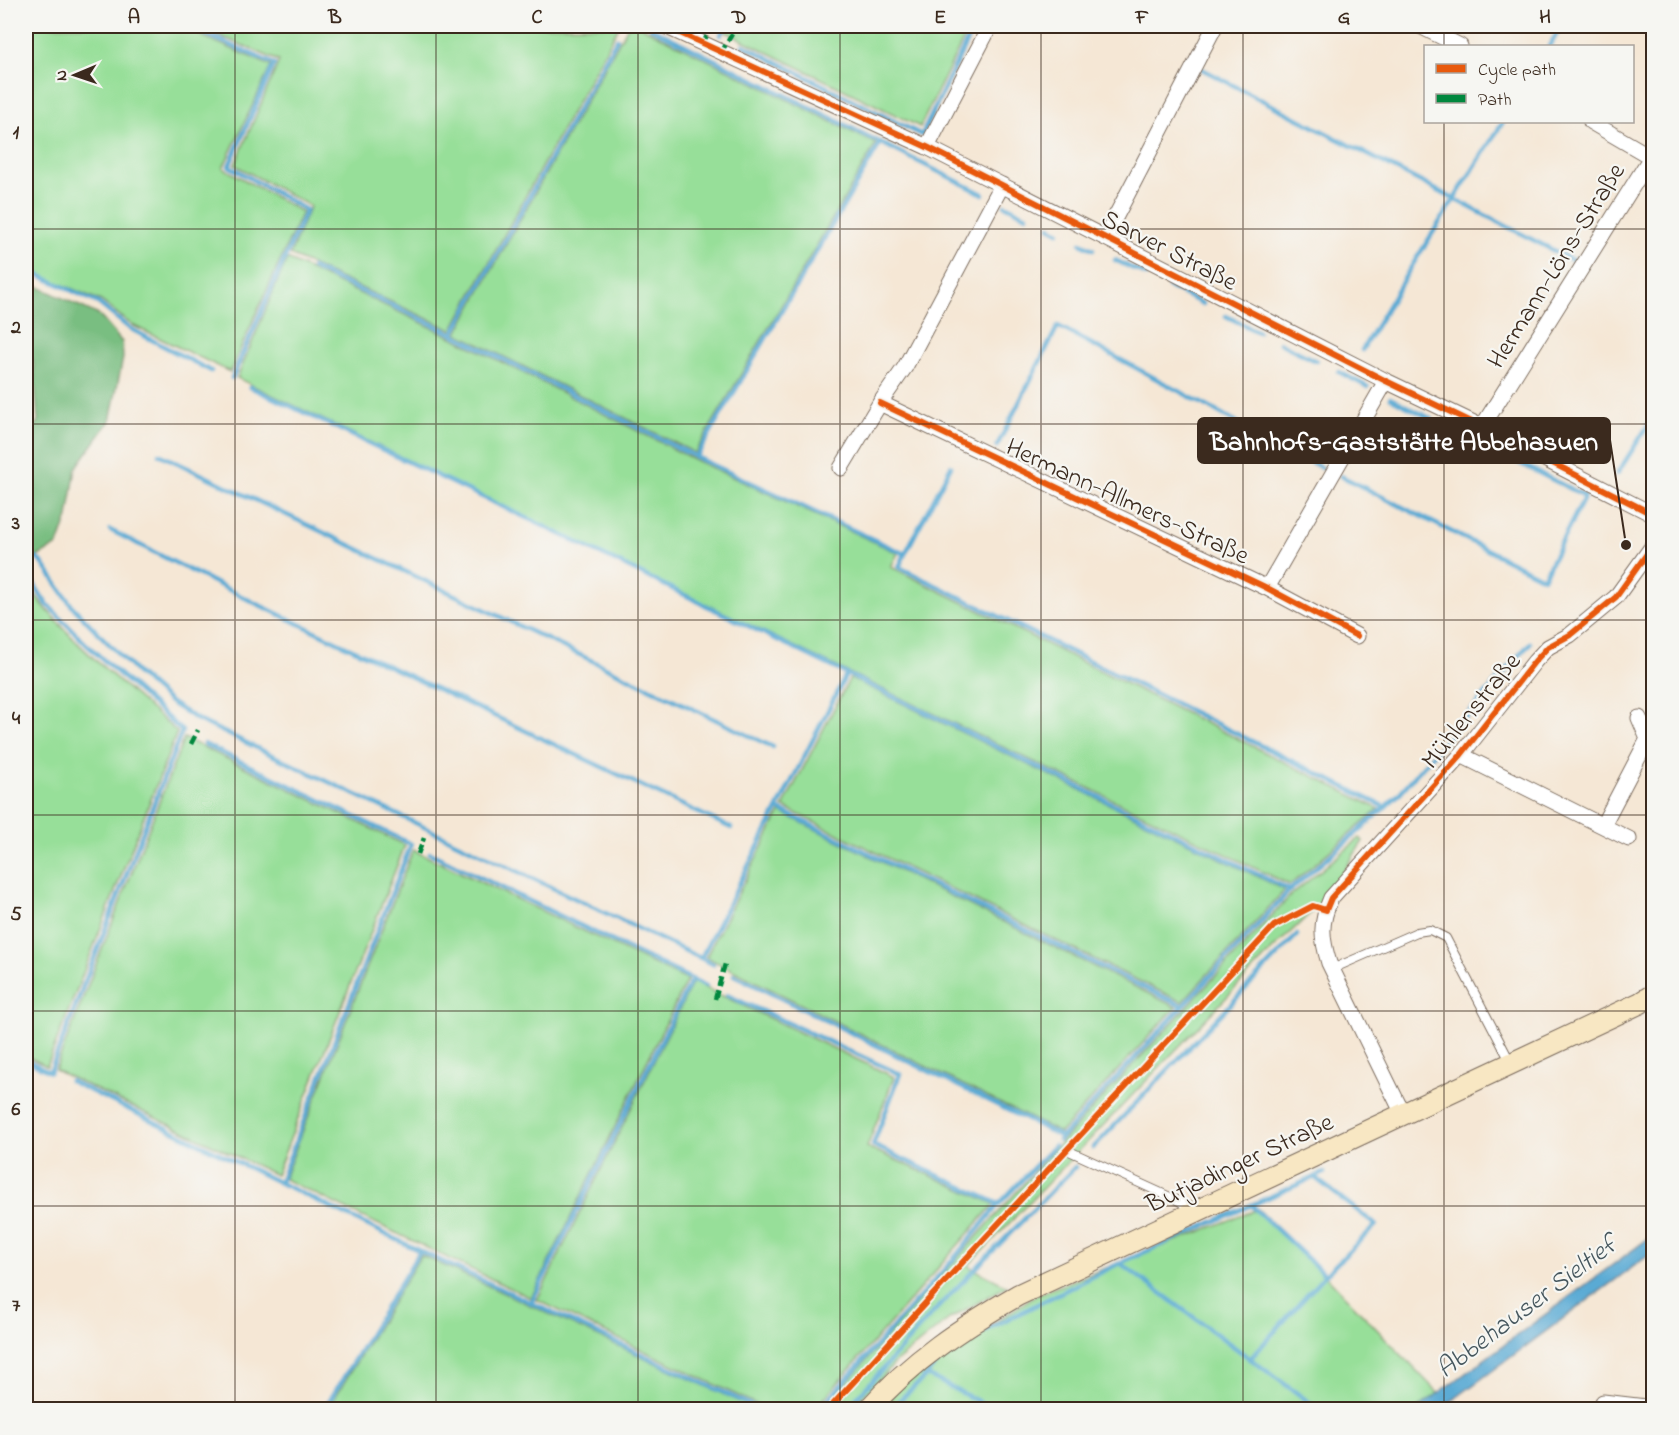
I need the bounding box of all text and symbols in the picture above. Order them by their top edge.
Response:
text: A [128,4,140,33]
text: B [327,4,342,33]
text: C [532,4,543,33]
text: D [731,4,746,33]
text: E [934,4,946,33]
text: F [1135,4,1149,33]
text: G [1338,4,1351,33]
text: H [1539,4,1551,33]
north arrow [45,45,105,105]
legend [1424,45,1634,123]
text: Cycle path [1478,58,1556,84]
text: N [50,69,74,81]
text: Path [1478,88,1512,114]
text: 1 [13,119,20,148]
street label: Hermann-Löns-Straße [1479,156,1636,377]
street label: Sarver Straße [1094,201,1244,302]
text: 2 [10,314,21,343]
callout: Bahnhofs-Gaststätte Abbehasuen [1198,418,1610,463]
text: Bahnhofs-Gaststätte Abbehasuen [1208,424,1598,463]
street label: Hermann-Allmers-Straße [999,430,1255,576]
text: 3 [11,510,20,539]
street label: Mühlenstraße [1413,645,1532,779]
text: 4 [12,705,21,734]
text: 5 [10,901,22,930]
text: 6 [12,1096,21,1125]
street label: Butjadinger Straße [1139,1104,1341,1225]
water label: Abbehauser Sieltief [1429,1224,1630,1389]
text: 7 [12,1292,21,1321]

